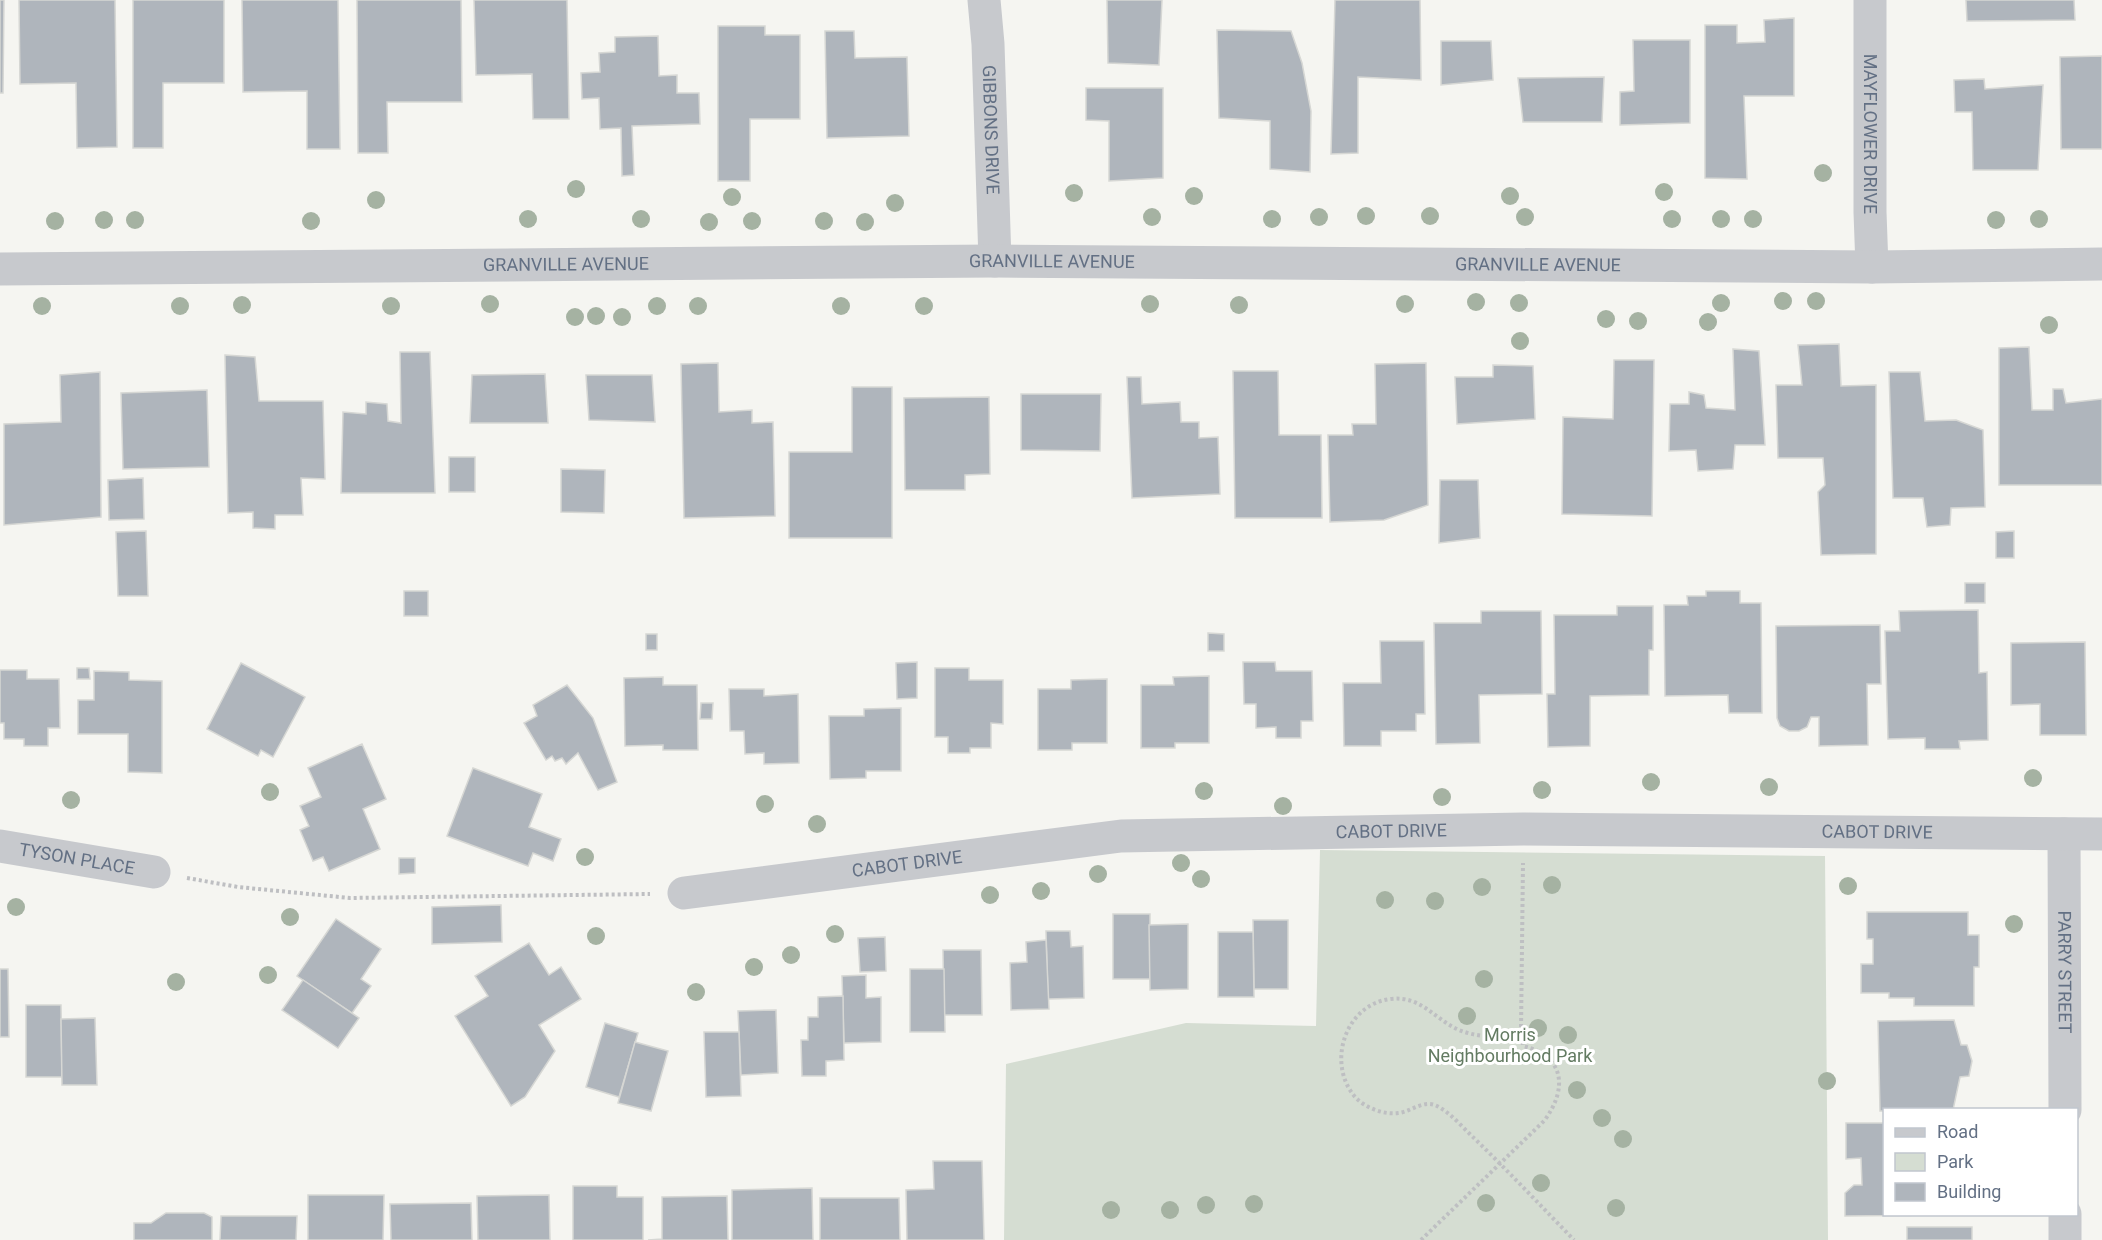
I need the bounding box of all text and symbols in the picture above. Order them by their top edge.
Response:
street label: MAYFLOWER DRIVE [1860,54,1881,214]
street label: GIBBONS DRIVE [979,65,1004,195]
street label: GRANVILLE AVENUE [969,250,1135,272]
street label: GRANVILLE AVENUE [483,253,649,275]
street label: GRANVILLE AVENUE [1455,253,1621,275]
street label: CABOT DRIVE [1335,819,1447,842]
street label: CABOT DRIVE [1822,821,1933,843]
street label: TYSON PLACE [18,838,136,879]
street label: CABOT DRIVE [851,846,964,881]
street label: PARRY STREET [2054,911,2076,1034]
park label: Morris Neighbourhood Park [1428,1024,1593,1066]
legend [1883,1108,2078,1216]
text: Road [1937,1121,1978,1142]
text: Park [1937,1151,1974,1172]
text: Building [1937,1181,2001,1202]

